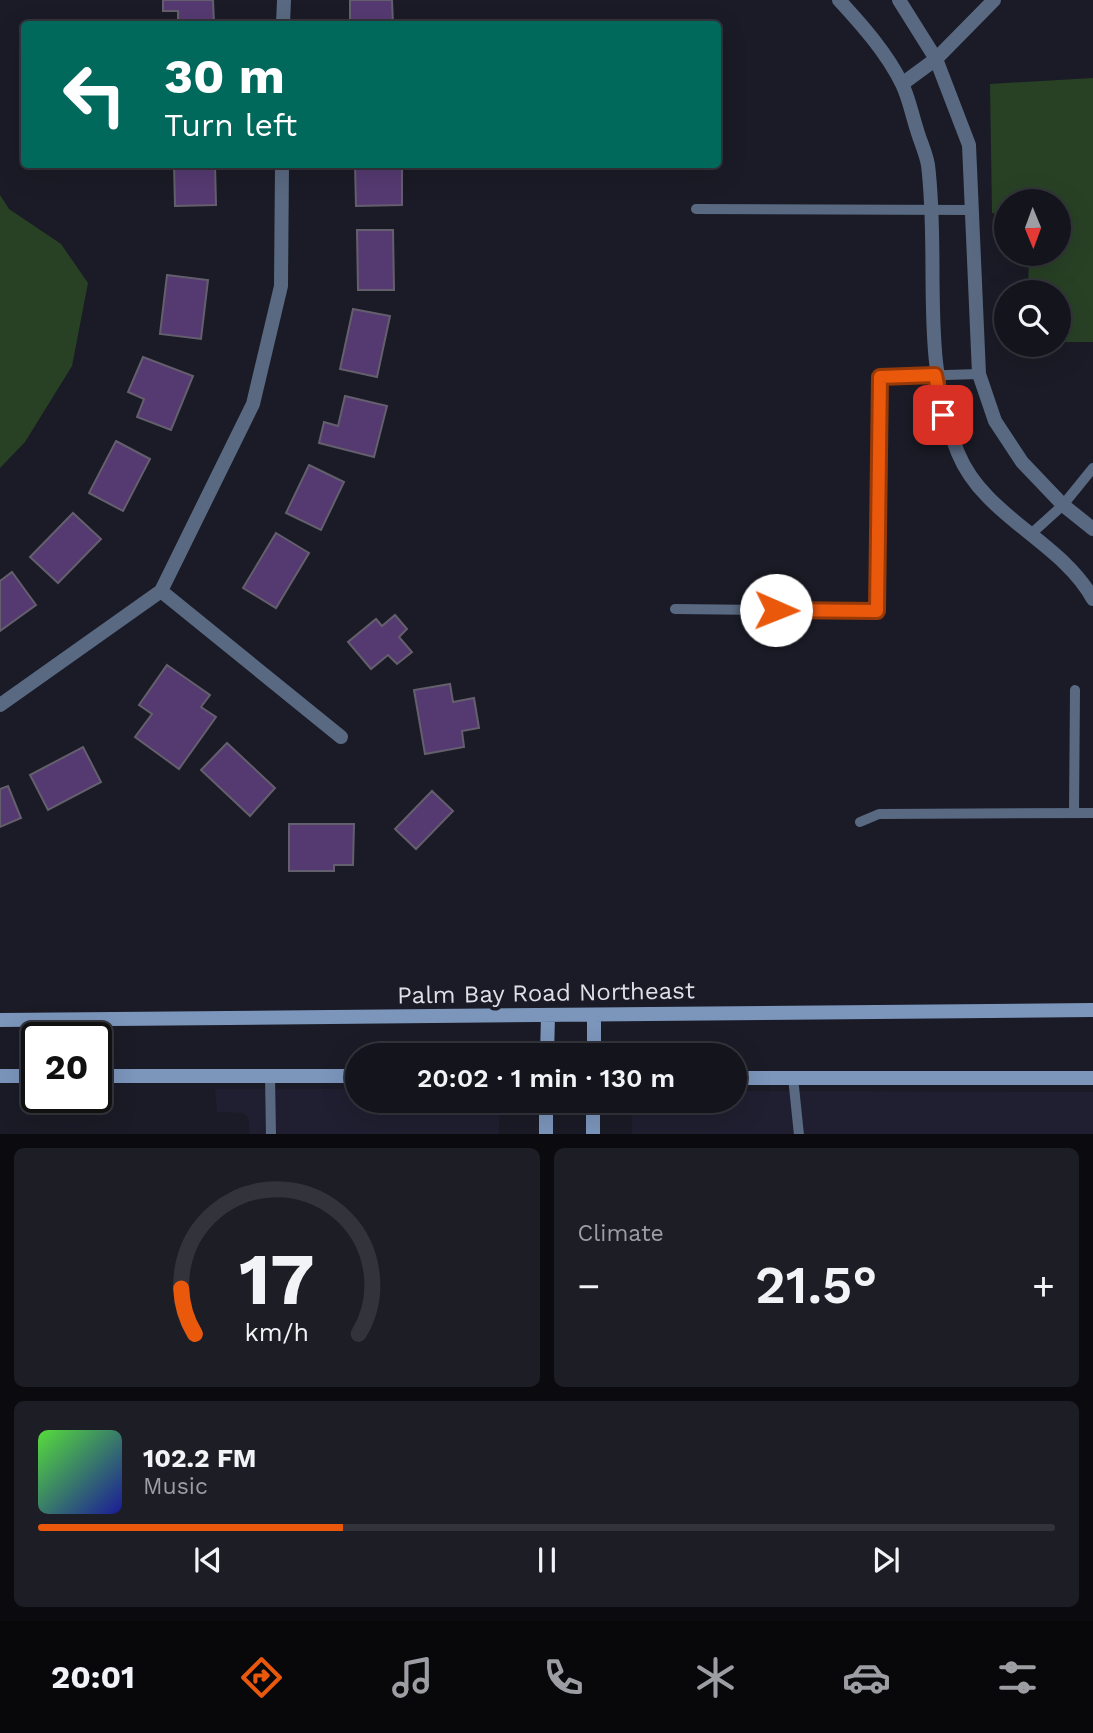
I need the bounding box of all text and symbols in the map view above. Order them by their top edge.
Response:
text: 30 m [164,47,285,105]
icon: left [49,49,140,140]
text: Turn left [164,106,297,144]
north arrow [994,189,1071,266]
map controls [994,189,1071,357]
button: search [994,280,1071,357]
pin [913,385,973,445]
icon: arrive [924,396,962,434]
position arrow [739,573,813,647]
street label: Palm Bay Road Northeast [397,976,695,1010]
speed limit sign: 20 [21,1022,112,1113]
text: 20:02 · 1 min · 130 m [417,1063,675,1093]
text: Climate [578,1220,664,1247]
text: 17 [239,1236,315,1322]
text: 21.5° [755,1255,877,1316]
text: − [578,1264,600,1308]
text: + [1032,1264,1055,1308]
text: km/h [245,1317,309,1346]
text: 102.2 FM [143,1443,257,1473]
text: Music [143,1473,208,1500]
icon: previous [189,1541,227,1579]
icon: pause [528,1541,566,1579]
icon: next [867,1541,905,1579]
icon: directions [237,1653,286,1702]
icon: music [388,1653,437,1702]
icon: phone [539,1653,588,1702]
icon: climate [691,1653,740,1702]
icon: car [842,1653,891,1702]
icon: filters [993,1653,1042,1702]
text: 20:01 [51,1658,135,1696]

